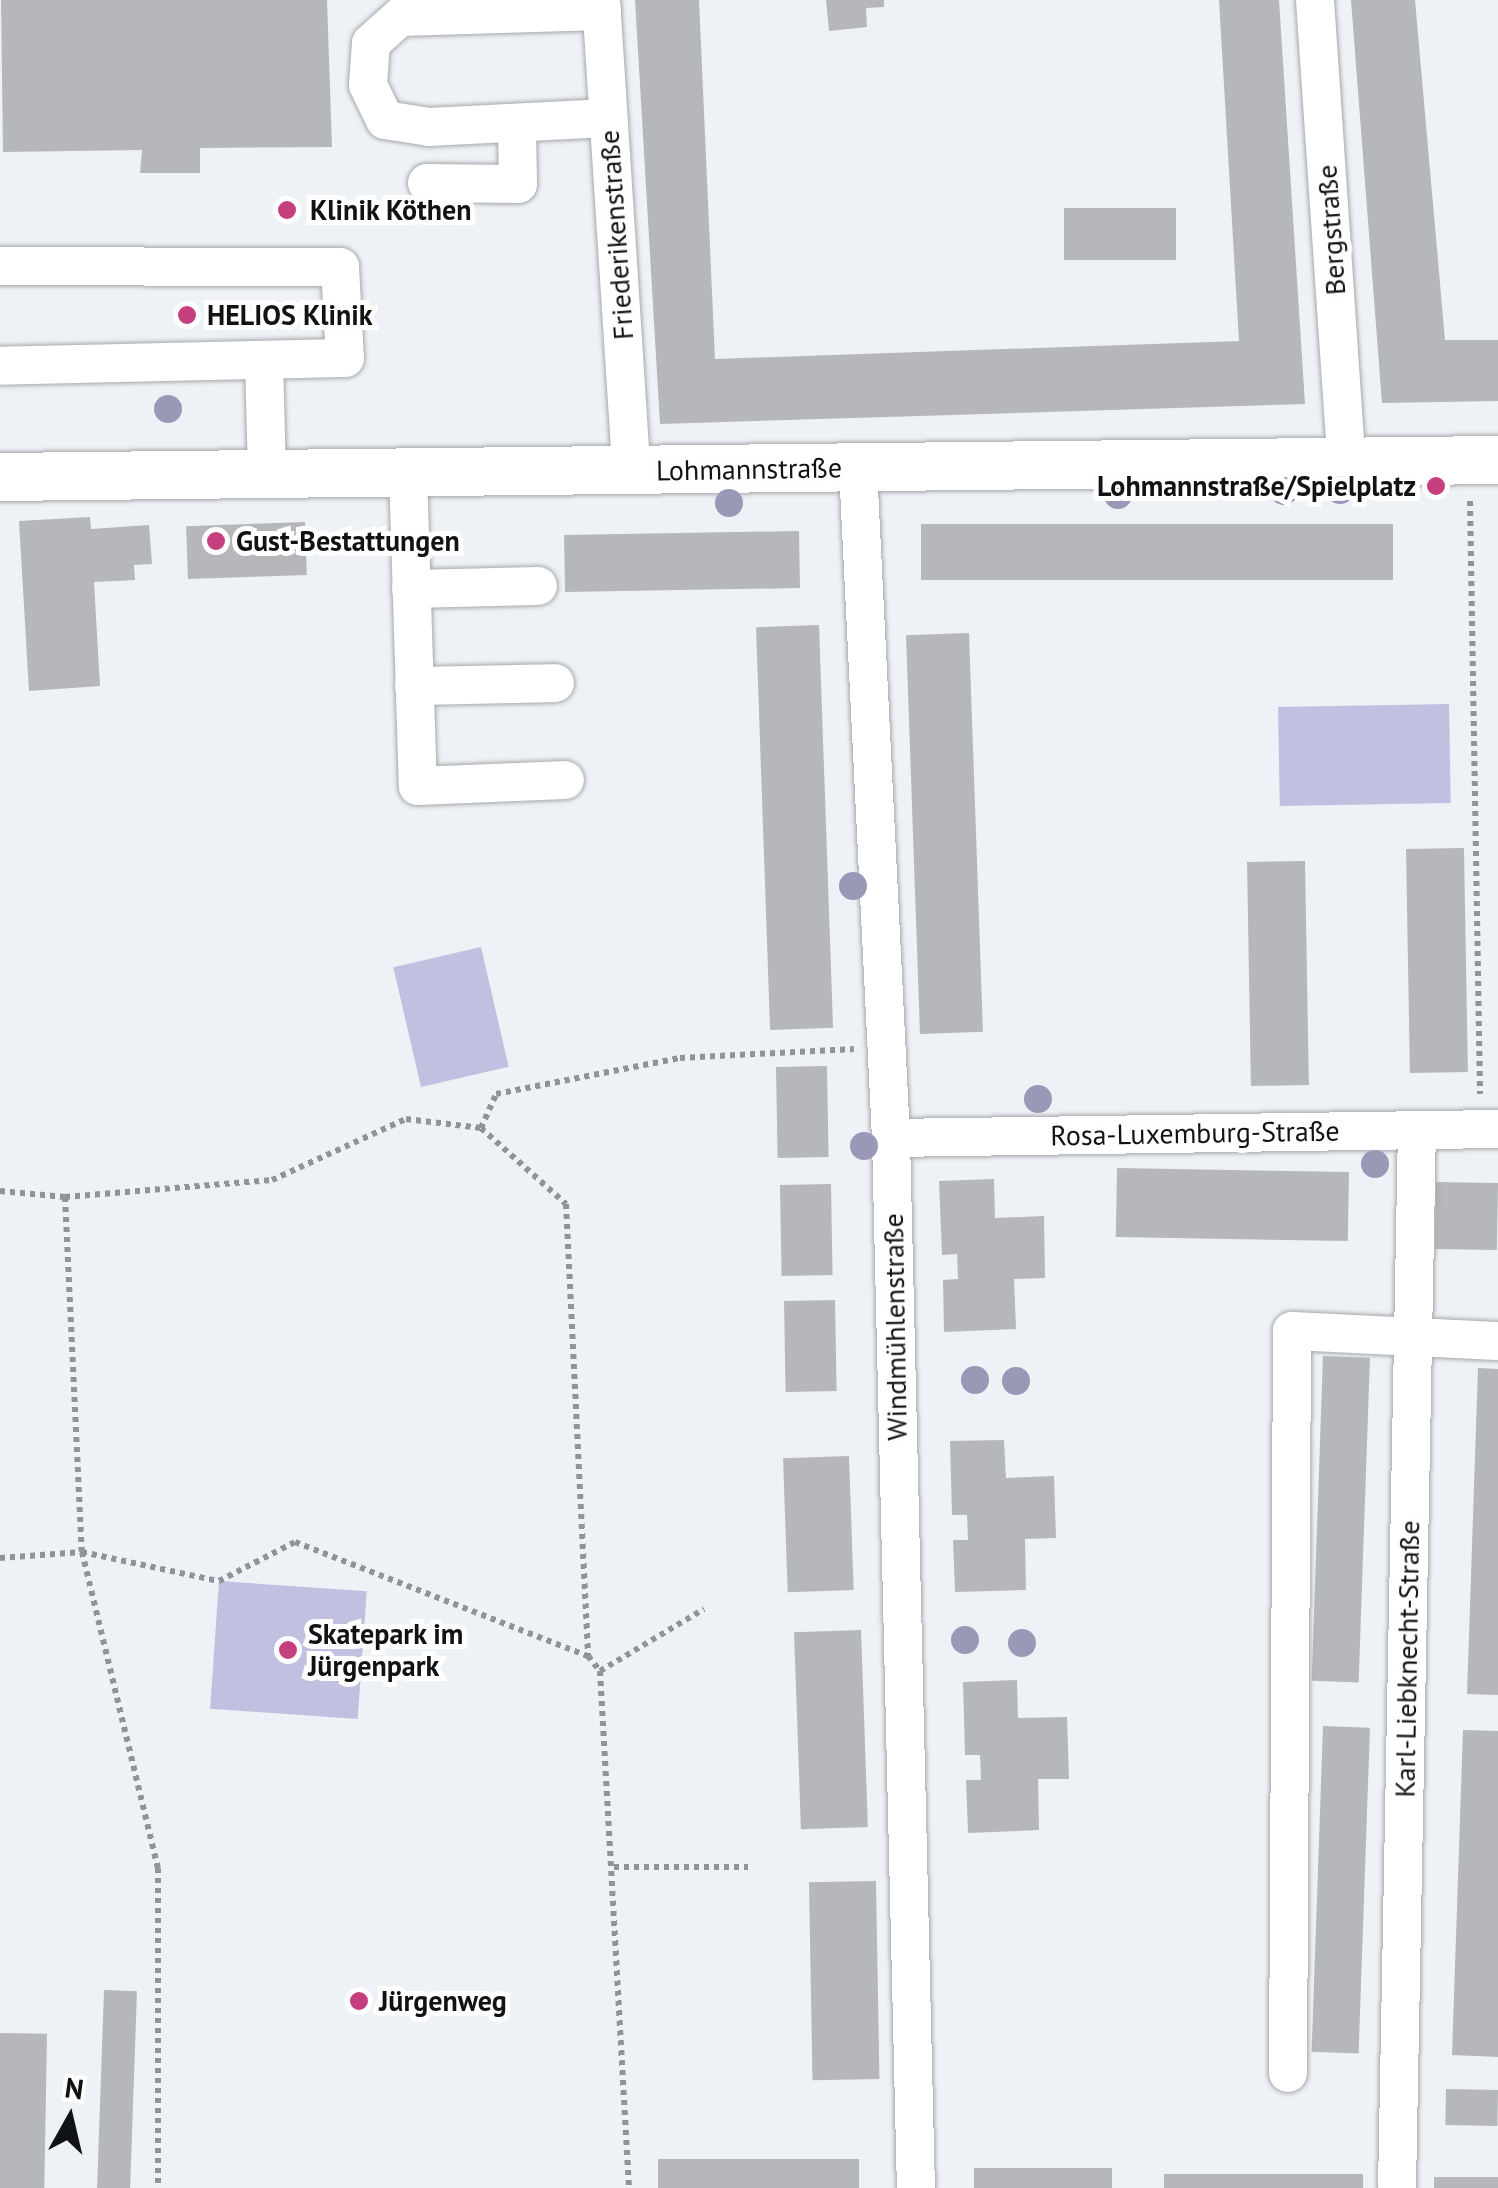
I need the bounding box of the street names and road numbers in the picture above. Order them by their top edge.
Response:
street label: Friederikenstraße [592,129,640,341]
street label: Bergstraße [1310,164,1352,296]
street label: Lohmannstraße [656,451,842,487]
street label: Rosa-Luxemburg-Straße [1050,1114,1340,1152]
street label: Windmühlenstraße [876,1213,914,1441]
street label: Karl-Liebknecht-Straße [1388,1520,1426,1798]

